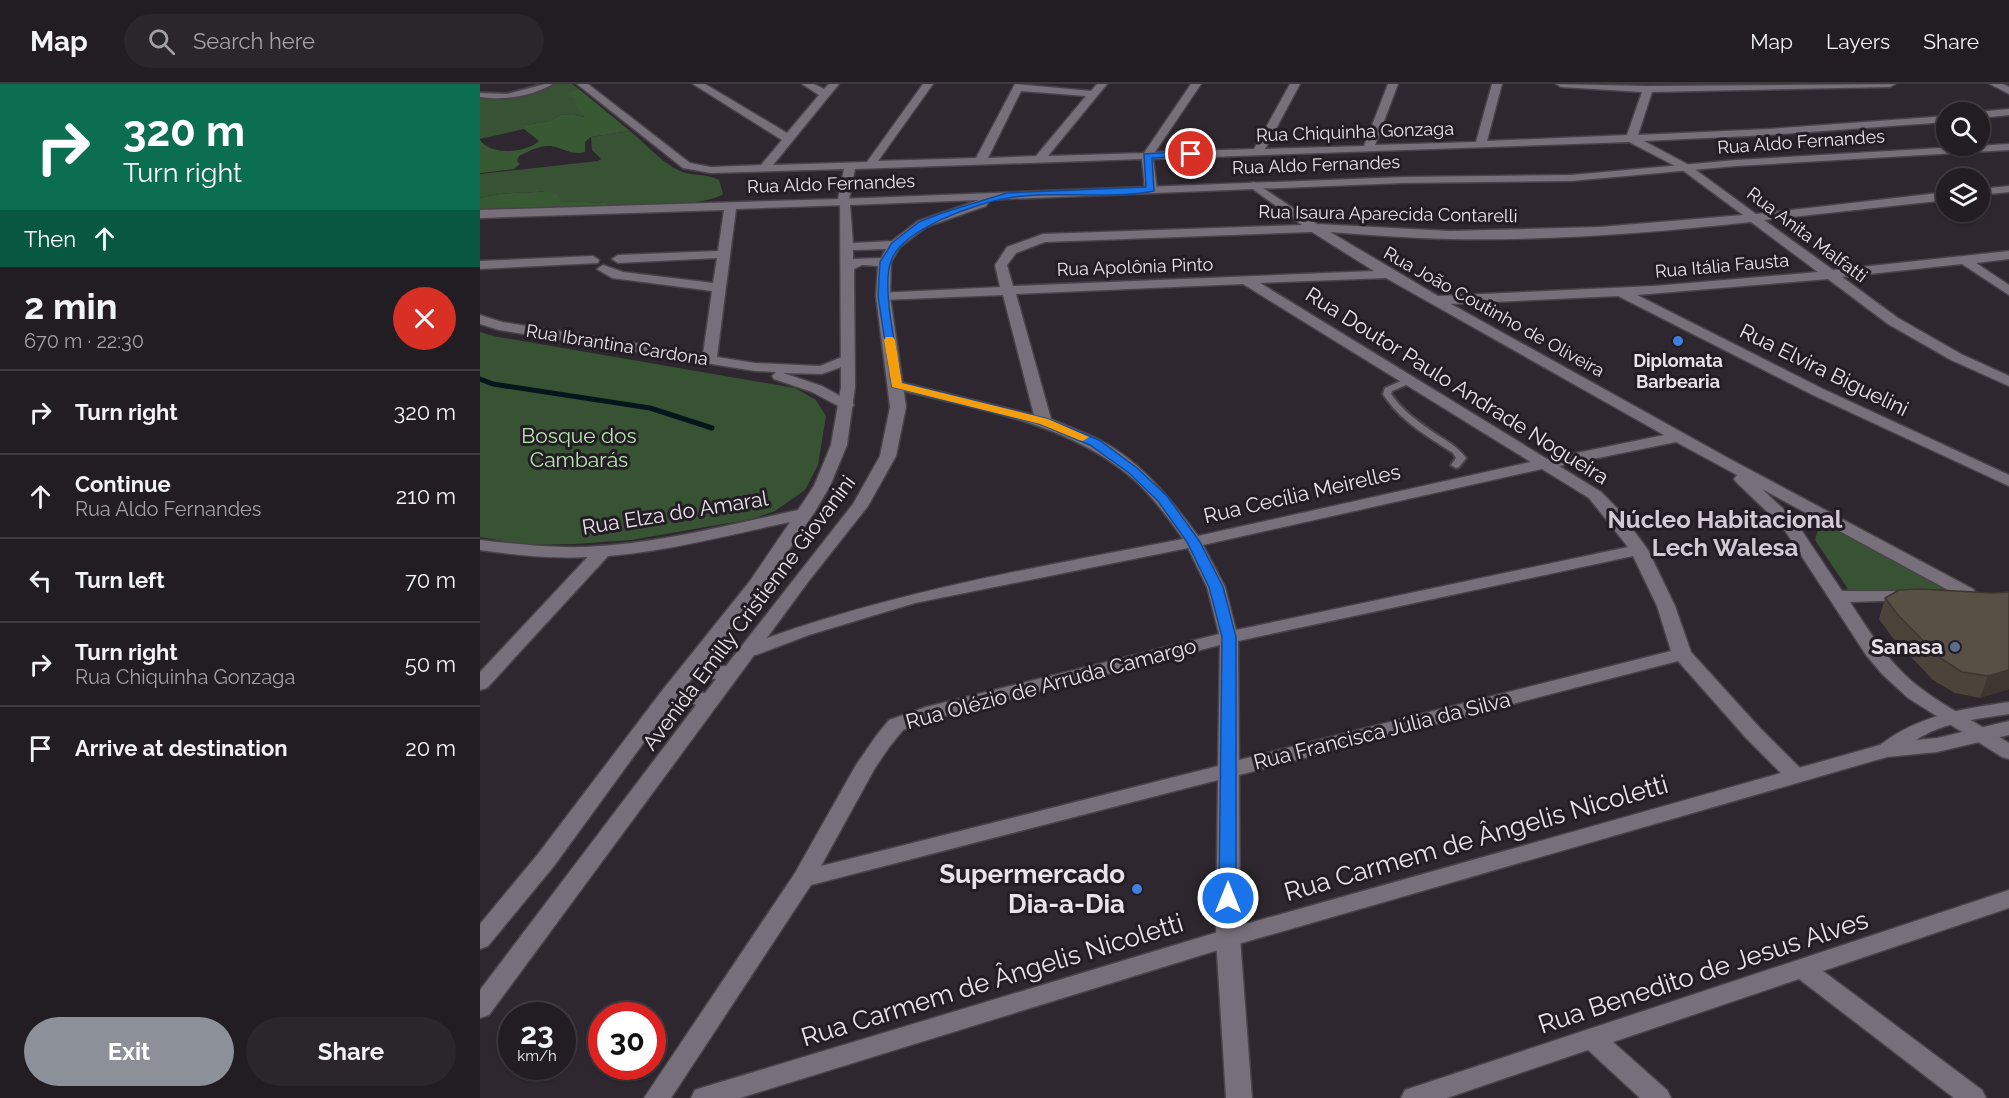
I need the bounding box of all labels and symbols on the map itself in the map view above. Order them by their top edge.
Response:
street label: Rua Chiquinha Gonzaga [1256,118,1454,145]
street label: Rua Aldo Fernandes [1716,125,1886,158]
pin [1165,128,1216,179]
street label: Rua Aldo Fernandes [1232,151,1401,178]
street label: Rua Aldo Fernandes [747,170,916,197]
street label: Rua Anita Malfatti [1743,183,1872,287]
street label: Rua Isaura Aparecida Contarelli [1258,201,1518,226]
street label: Rua João Coutinho de Oliveira [1380,242,1608,381]
street label: Rua Itália Fausta [1654,249,1790,282]
street label: Rua Apolônia Pinto [1056,253,1214,280]
street label: Rua Doutor Paulo Andrade Nogueira [1301,281,1614,490]
street label: Rua Elvira Biguelini [1736,318,1913,421]
street label: Rua Ibrantina Cardona [525,320,710,369]
marker: Diplomata Barbearia [1671,334,1685,348]
place label: Diplomata Barbearia [1633,350,1723,392]
park label: Bosque dos Cambarás [521,423,637,472]
street label: Rua Cecília Meirelles [1201,459,1403,528]
street label: Avenida Emilly Cristienne Giovanini [637,470,860,755]
street label: Rua Elza do Amaral [580,485,770,540]
district label: Núcleo Habitacional Lech Walesa [1608,505,1843,562]
street label: Rua Olézio de Arruda Camargo [903,633,1199,734]
place label: Sanasa [1871,634,1943,659]
marker: Sanasa [1948,640,1962,654]
street label: Rua Francisca Júlia da Silva [1251,686,1513,775]
street label: Rua Carmem de Ângelis Nicoletti [1281,769,1671,907]
place label: Supermercado Dia-a-Dia [939,859,1125,919]
position arrow [1196,866,1260,930]
marker: Supermercado Dia-a-Dia [1130,882,1144,896]
street label: Rua Benedito de Jesus Alves [1534,904,1872,1040]
street label: Rua Carmem de Ângelis Nicoletti [797,908,1187,1052]
speed limit sign: 30 [588,1002,666,1080]

